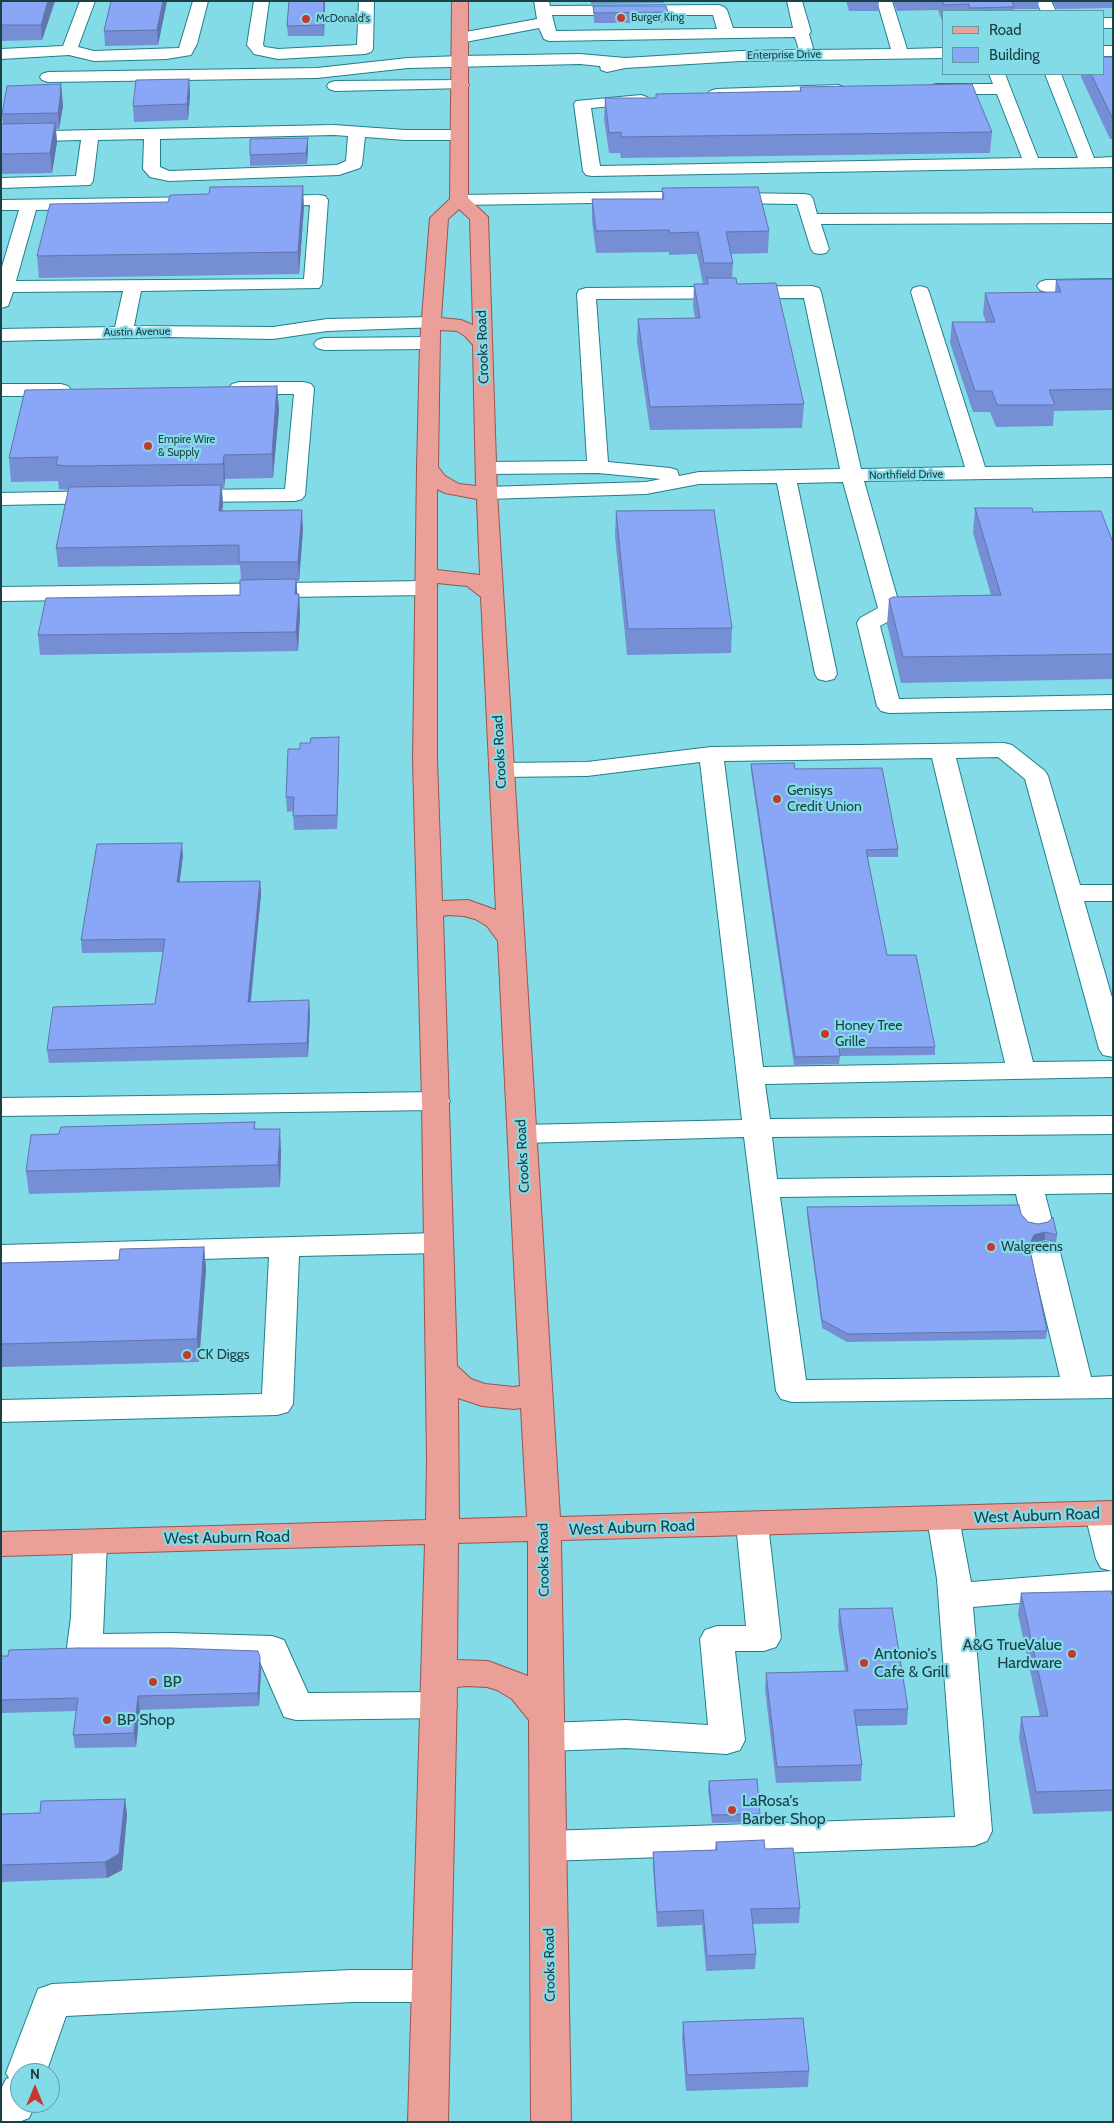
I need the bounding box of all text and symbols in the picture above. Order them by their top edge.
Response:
legend [942,10,1104,75]
place label: Burger King [631,11,684,25]
place label: McDonald's [316,12,370,26]
marker: Burger King [615,12,627,24]
marker: McDonald's [300,13,312,25]
text: Road [989,21,1022,39]
text: Building [989,46,1040,64]
street label: Enterprise Drive [747,48,821,62]
street label: Crooks Road [473,310,493,384]
street label: Austin Avenue [104,325,170,339]
place label: Empire Wire & Supply [158,433,215,459]
marker: Empire Wire & Supply [142,440,154,452]
street label: Northfield Drive [869,468,943,482]
street label: Crooks Road [490,715,510,789]
place label: Genisys Credit Union [787,783,862,816]
marker: Genisys Credit Union [771,793,783,805]
place label: Honey Tree Grille [835,1018,902,1050]
marker: Honey Tree Grille [819,1028,831,1040]
street label: Crooks Road [513,1119,533,1193]
place label: Walgreens [1001,1239,1063,1255]
marker: Walgreens [985,1241,997,1253]
place label: CK Diggs [197,1347,249,1363]
marker: CK Diggs [181,1349,193,1361]
street label: West Auburn Road [974,1504,1100,1528]
street label: West Auburn Road [569,1516,695,1540]
street label: Crooks Road [535,1523,553,1597]
street label: West Auburn Road [164,1527,290,1549]
place label: A&G TrueValue Hardware [963,1635,1062,1673]
place label: Antonio's Cafe & Grill [874,1644,948,1682]
marker: A&G TrueValue Hardware [1066,1648,1078,1660]
marker: Antonio's Cafe & Grill [858,1657,870,1669]
place label: BP [163,1672,182,1692]
marker: BP [147,1676,159,1688]
place label: BP Shop [117,1710,175,1730]
marker: BP Shop [101,1714,113,1726]
place label: LaRosa's Barber Shop [742,1791,826,1829]
marker: LaRosa's Barber Shop [726,1804,738,1816]
street label: Crooks Road [541,1928,559,2002]
north arrow [10,2063,60,2113]
text: N [30,2065,40,2083]

